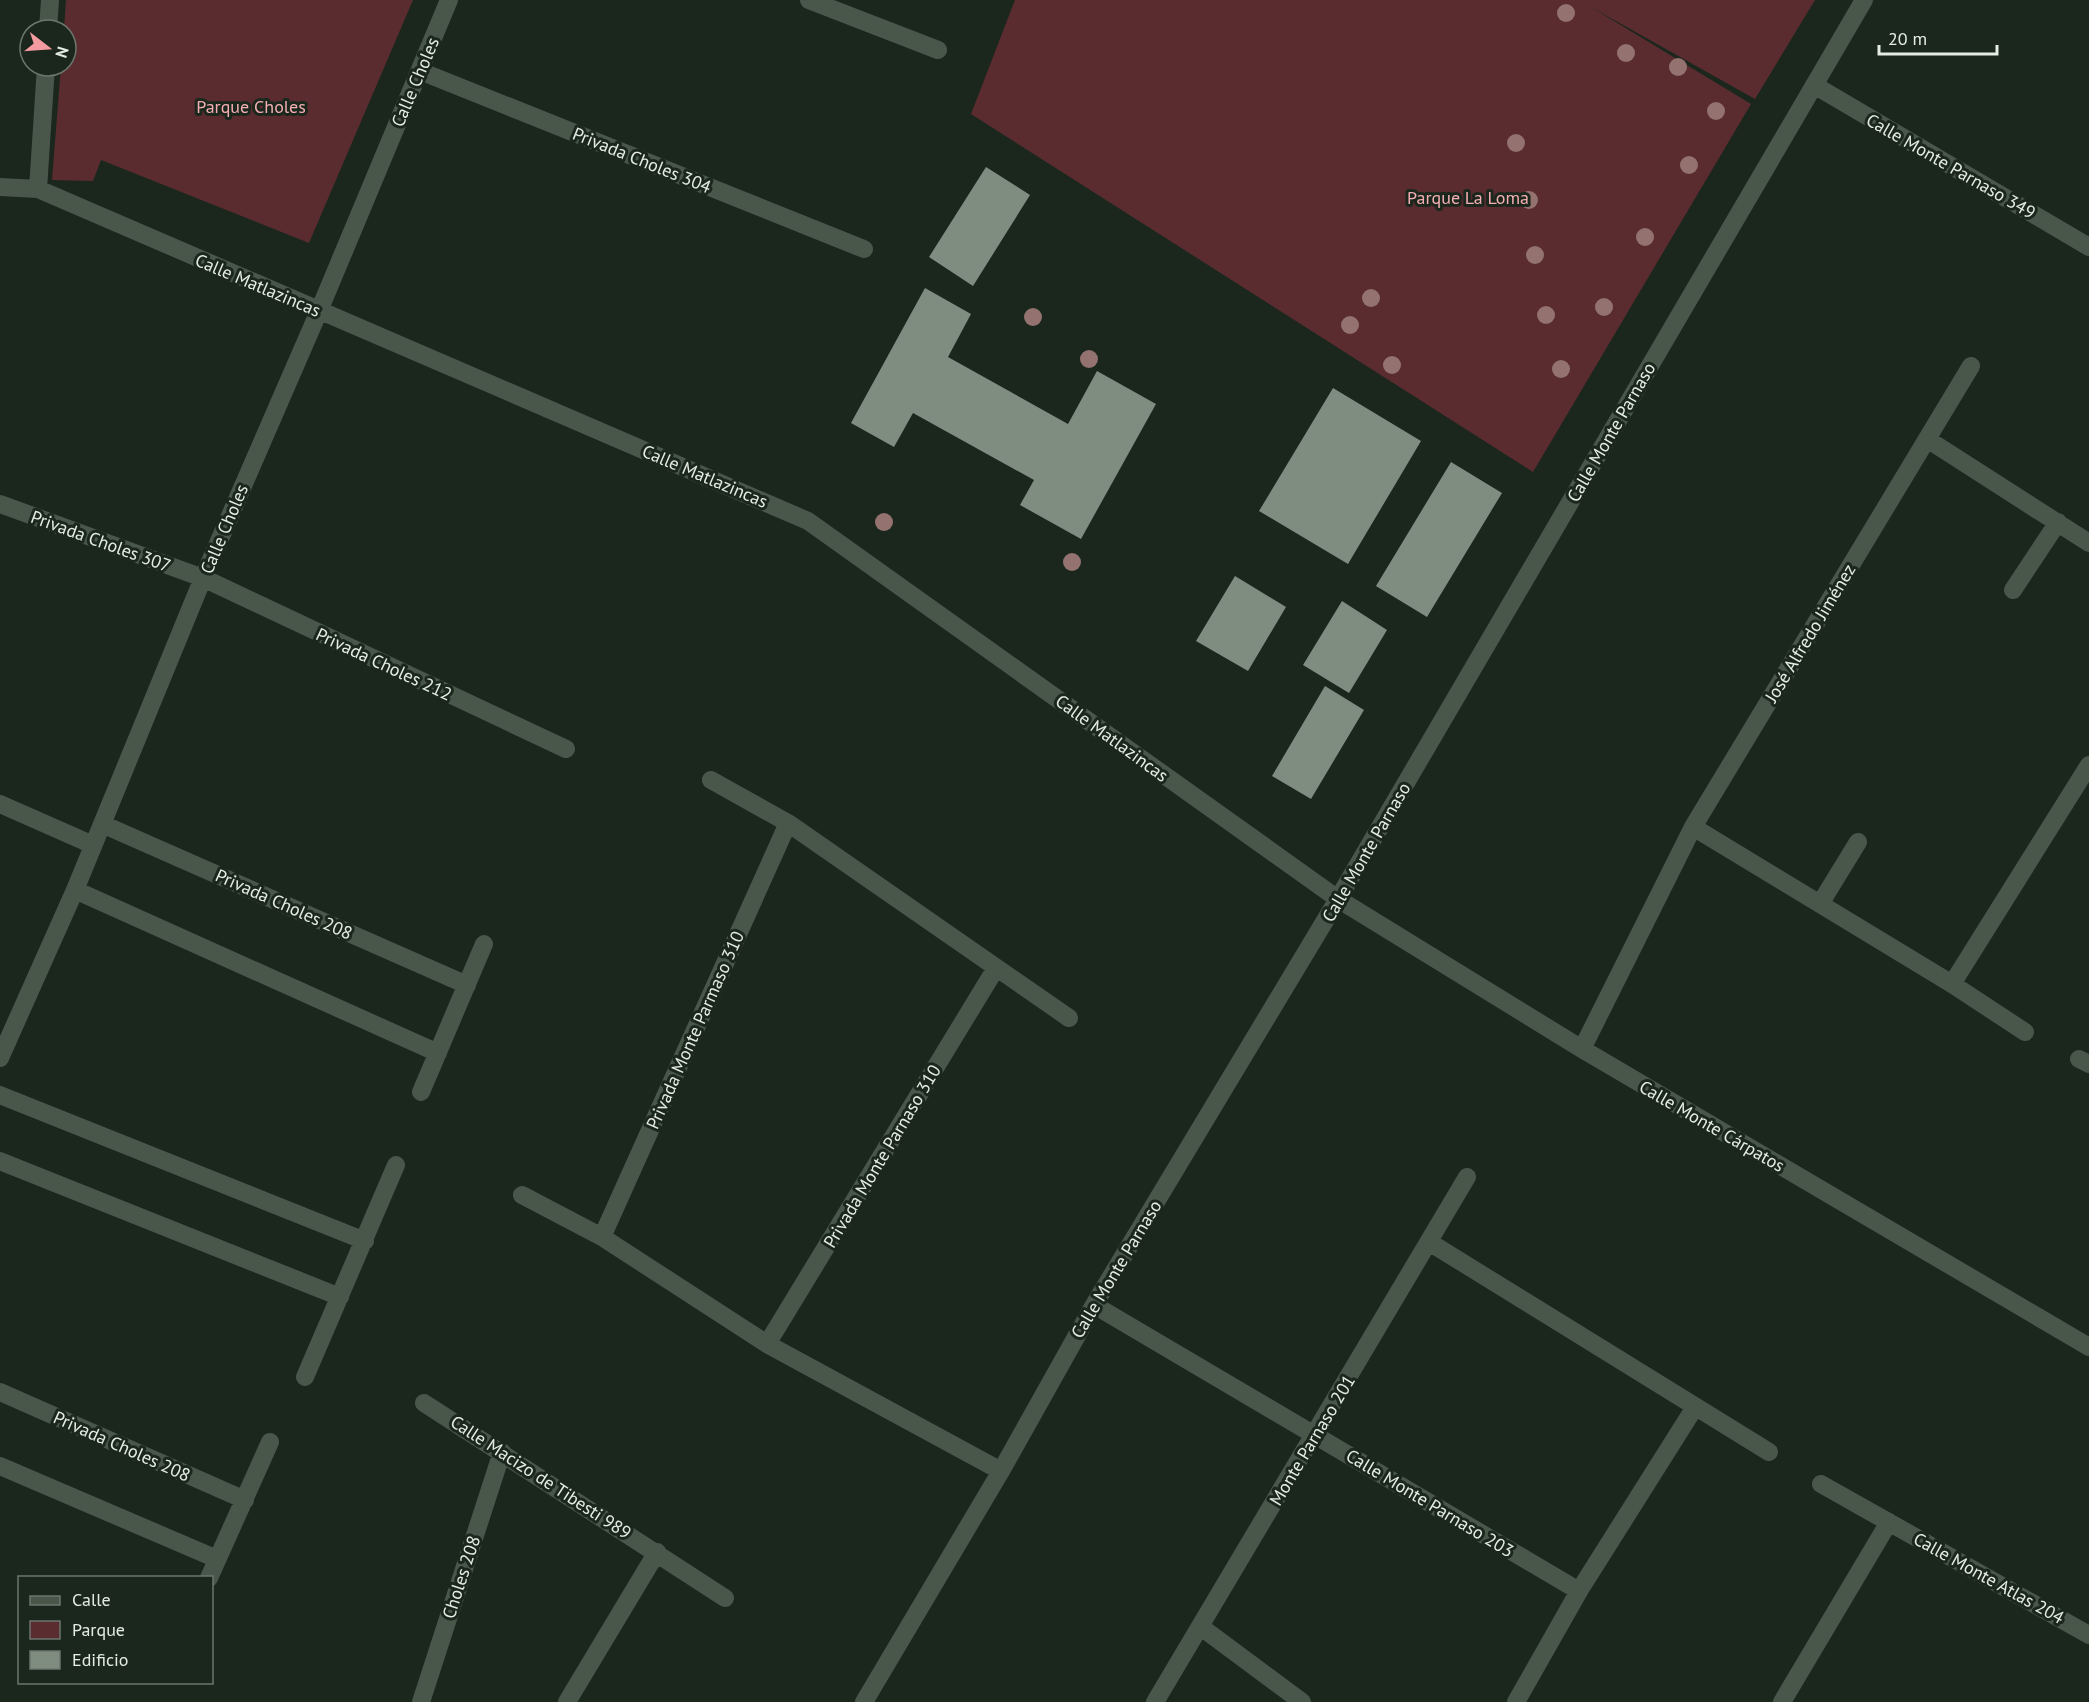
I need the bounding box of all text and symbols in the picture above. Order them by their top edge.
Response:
north arrow [18,18,78,78]
scale bar [1879,18,1998,56]
text: 20 m [1888,27,1927,50]
street label: Calle Choles [386,34,444,130]
text: N [51,44,73,60]
park label: Parque Choles [196,95,306,118]
street label: Calle Monte Parnaso 349 [1862,108,2040,224]
street label: Privada Choles 304 [569,122,715,198]
park label: Parque La Loma [1407,186,1529,209]
street label: Calle Matlazincas [192,248,324,322]
street label: Calle Monte Parnaso [1562,358,1660,506]
street label: Calle Matlazincas [639,439,771,513]
street label: Calle Choles [195,481,253,577]
street label: Privada Choles 307 [28,505,174,577]
street label: José Alfredo Jiménez [1759,560,1860,707]
street label: Privada Choles 212 [312,622,456,706]
street label: Calle Matlazincas [1051,689,1173,787]
street label: Calle Monte Parnaso [1317,778,1415,926]
street label: Privada Choles 208 [212,864,356,944]
street label: Privada Monte Parmaso 310 [641,927,749,1133]
street label: Privada Monte Parnaso 310 [818,1060,946,1252]
street label: Calle Monte Cárpatos [1635,1075,1789,1177]
street label: Calle Monte Parnaso [1066,1196,1166,1342]
street label: Monte Parnaso 201 [1264,1371,1360,1509]
street label: Privada Choles 208 [50,1406,194,1486]
street label: Calle Macizo de Tibesti 989 [446,1410,636,1544]
street label: Calle Monte Parnaso 203 [1342,1444,1518,1562]
street label: Calle Monte Atlas 204 [1910,1527,2069,1629]
street label: Choles 208 [437,1533,485,1621]
legend [18,1576,213,1684]
text: Calle [72,1588,111,1611]
text: Parque [72,1618,125,1641]
text: Edificio [72,1648,128,1671]

